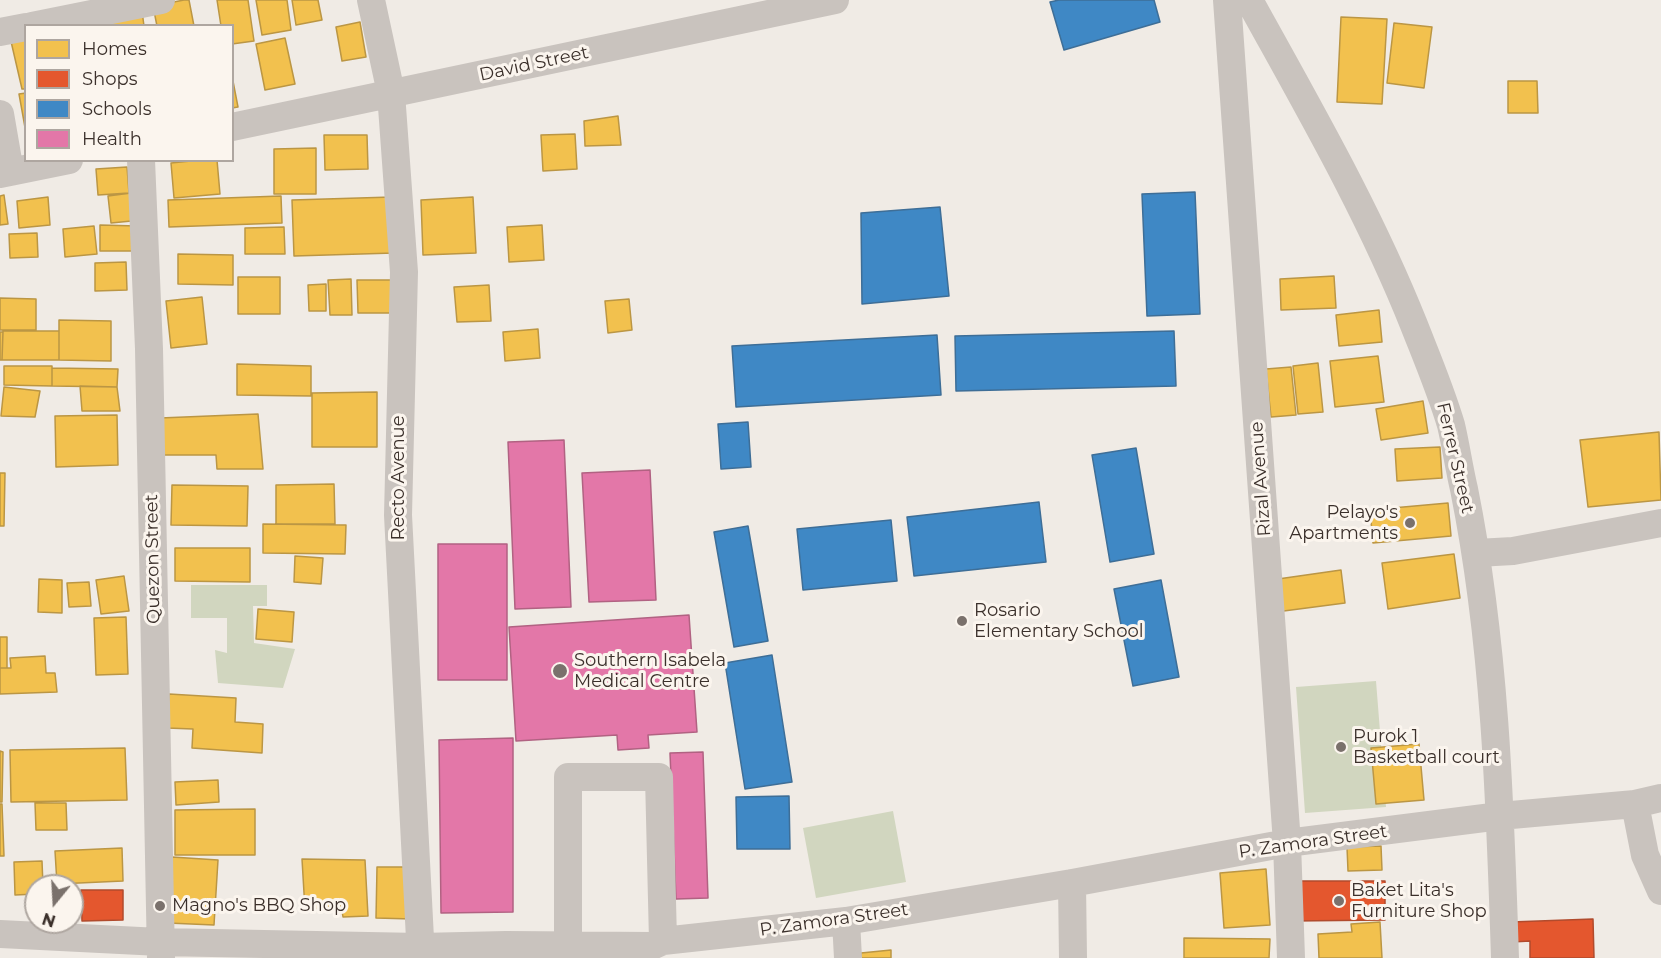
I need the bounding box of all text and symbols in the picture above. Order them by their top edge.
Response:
legend [24,24,234,162]
text: Homes [82,38,147,60]
street label: David Street [477,42,591,86]
text: Shops [82,68,138,90]
text: Schools [82,98,151,120]
text: Health [82,128,142,150]
street label: Ferrer Street [1432,400,1478,516]
street label: Recto Avenue [388,415,410,541]
street label: Rizal Avenue [1246,421,1276,537]
street label: Quezon Street [141,494,165,624]
place label: Pelayo's Apartments [1289,502,1398,544]
marker: Pelayo's Apartments [1403,516,1417,530]
place label: Rosario Elementary School [974,600,1144,642]
marker: Rosario Elementary School [955,614,969,628]
place label: Southern Isabela Medical Centre [574,650,726,692]
marker: Southern Isabela Medical Centre [551,662,569,680]
place label: Purok 1 Basketball court [1353,726,1500,768]
marker: Purok 1 Basketball court [1334,740,1348,754]
street label: P. Zamora Street [1237,821,1389,863]
north arrow [24,874,84,934]
place label: Baket Lita's Furniture Shop [1351,880,1487,922]
marker: Baket Lita's Furniture Shop [1332,894,1346,908]
place label: Magno's BBQ Shop [172,895,346,917]
marker: Magno's BBQ Shop [153,899,167,913]
street label: P. Zamora Street [758,899,910,941]
text: N [40,909,58,931]

